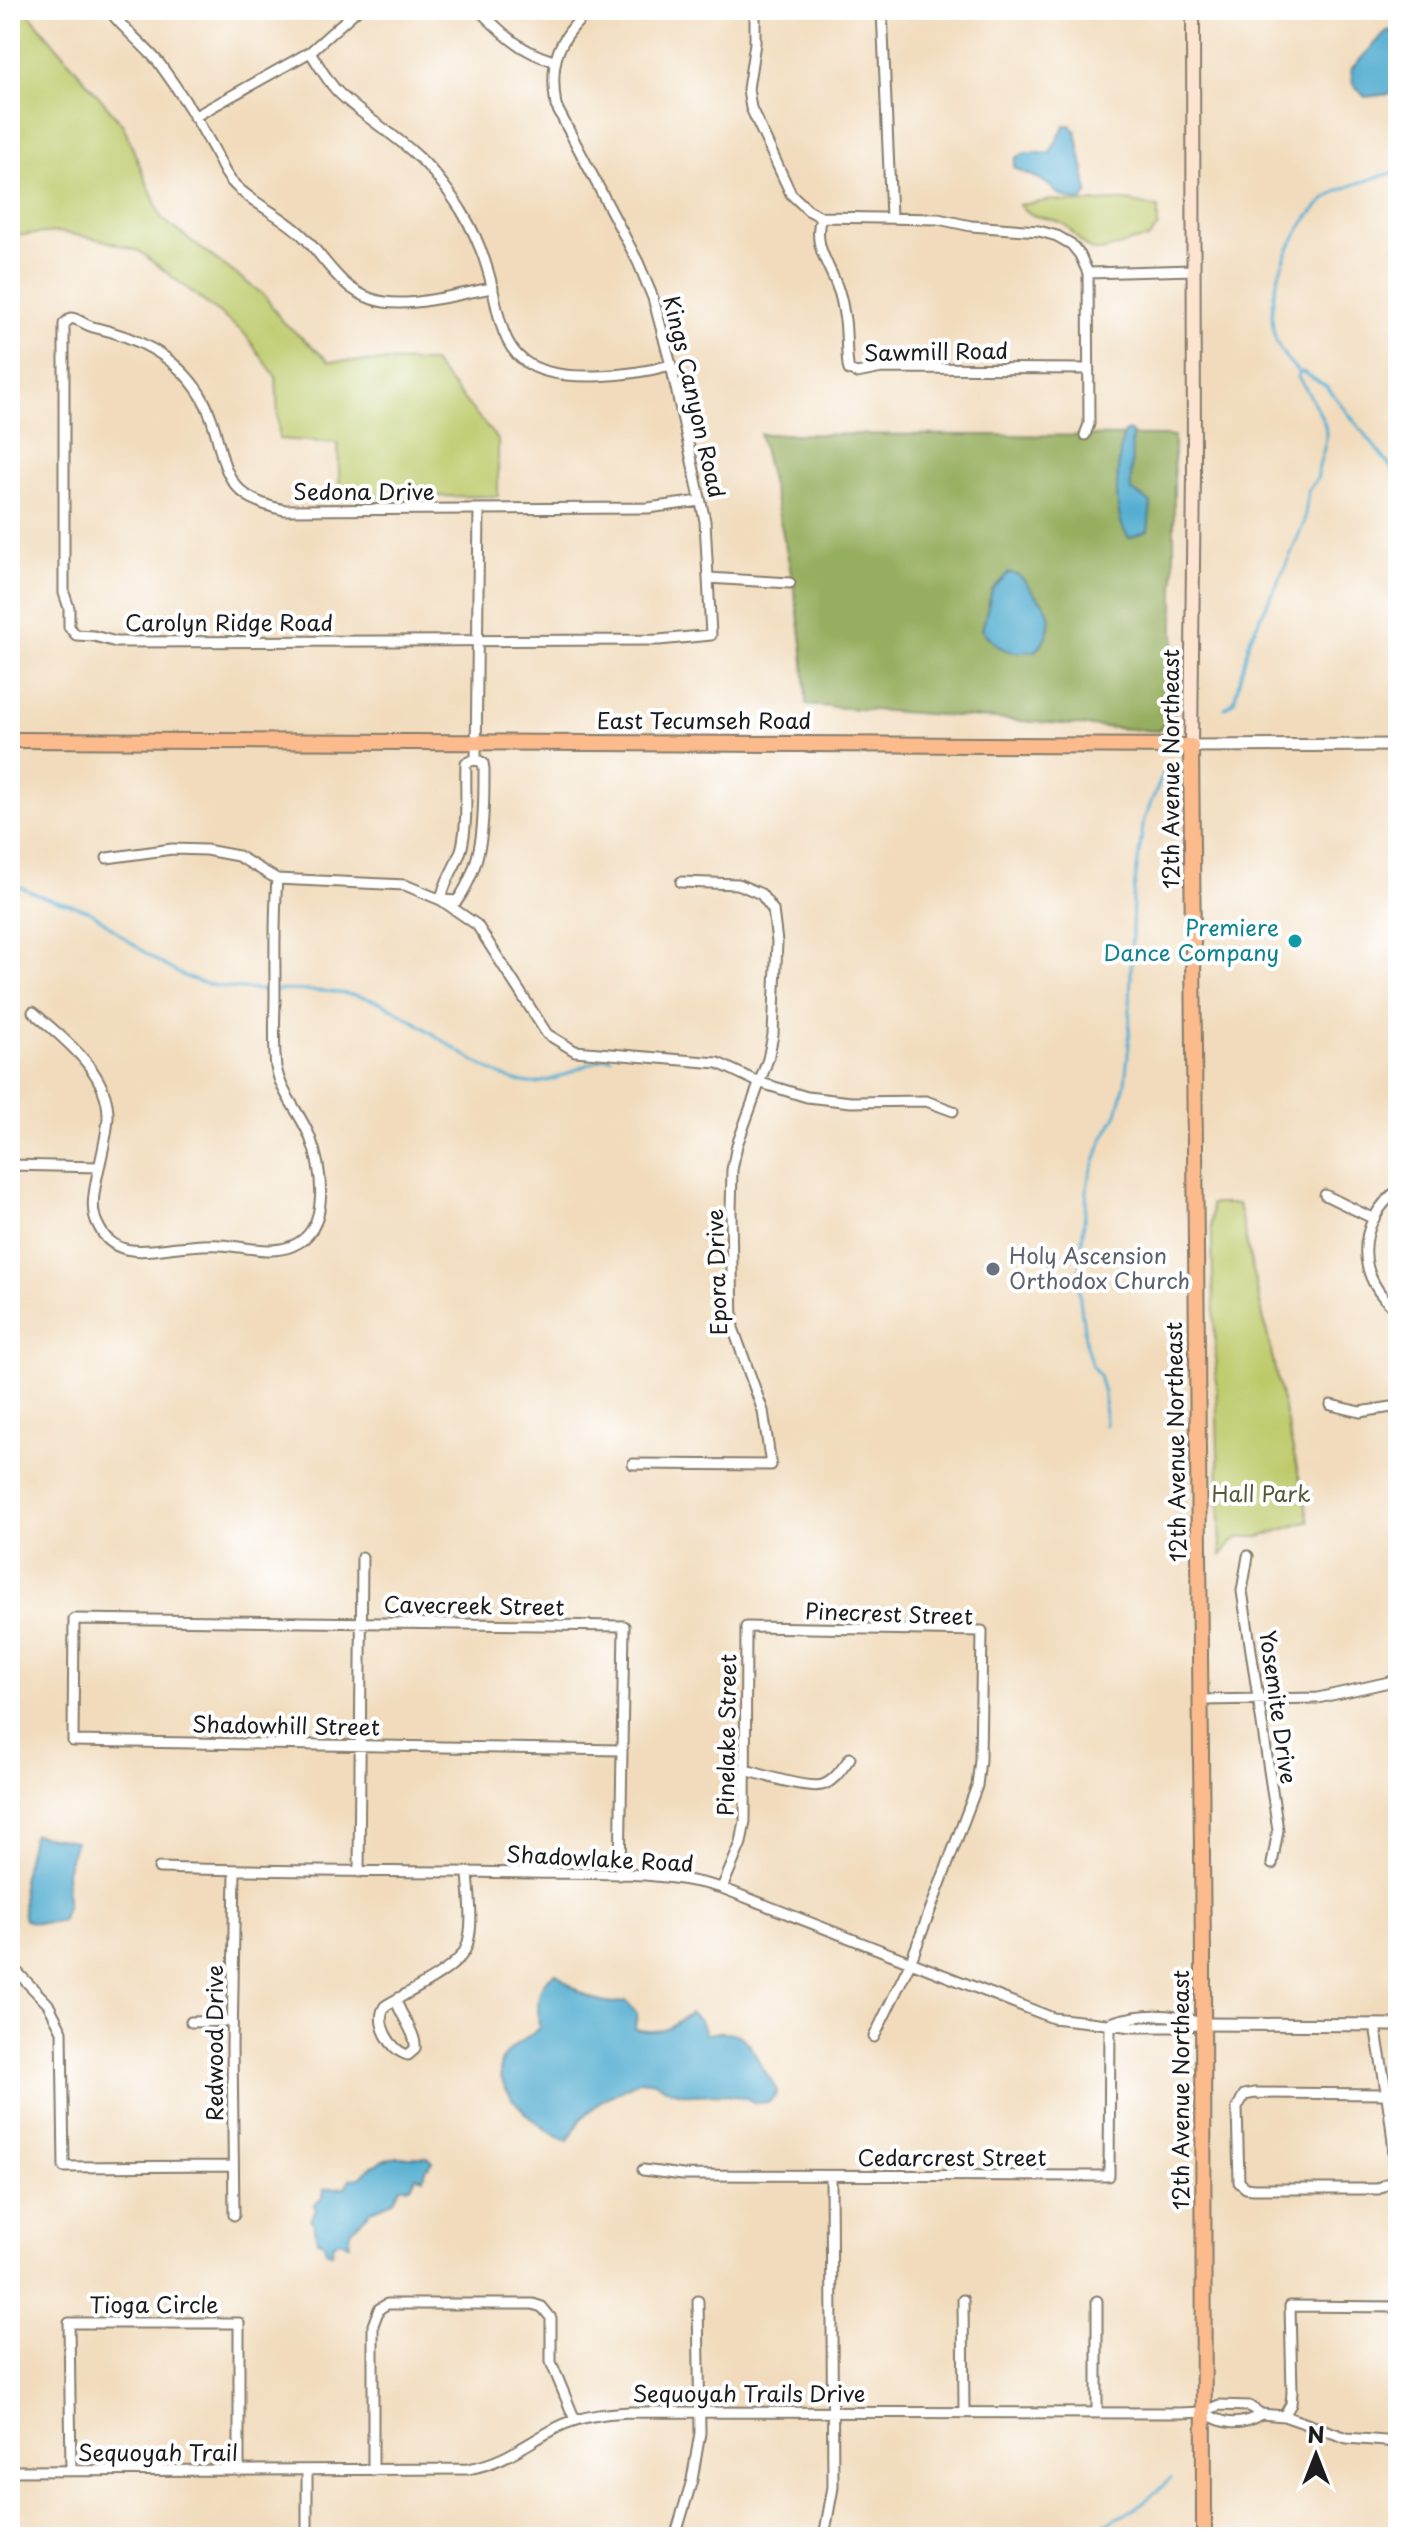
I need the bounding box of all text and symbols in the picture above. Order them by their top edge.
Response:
street label: Kings Canyon Road [656,292,735,501]
street label: Sawmill Road [863,333,1008,368]
street label: Sedona Drive [293,474,435,507]
street label: Carolyn Ridge Road [125,605,333,638]
street label: 12th Avenue Northeast [1153,649,1186,889]
street label: East Tecumseh Road [597,703,811,736]
place label: Premiere Dance Company [1103,910,1279,968]
marker: Premiere Dance Company [1286,932,1304,950]
street label: Epora Drive [697,1208,734,1336]
place label: Holy Ascension Orthodox Church [1009,1238,1190,1296]
marker: Holy Ascension Orthodox Church [984,1260,1002,1278]
street label: 12th Avenue Northeast [1156,1321,1193,1562]
park label: Hall Park [1211,1476,1311,1509]
street label: Cavecreek Street [383,1586,565,1623]
street label: Pinecrest Street [805,1593,974,1632]
street label: Yosemite Drive [1252,1628,1307,1786]
street label: Pinelake Street [708,1654,743,1816]
street label: Shadowhill Street [192,1706,380,1743]
street label: Shadowlake Road [505,1836,695,1879]
street label: Redwood Drive [197,1965,230,2121]
street label: 12th Avenue Northeast [1163,1970,1196,2210]
street label: Cedarcrest Street [858,2140,1046,2173]
street label: Tioga Circle [89,2287,219,2320]
street label: Sequoyah Trails Drive [632,2376,866,2409]
north arrow [1276,2415,1356,2495]
text: N [1307,2417,1325,2450]
street label: Sequoyah Trail [78,2435,238,2468]

